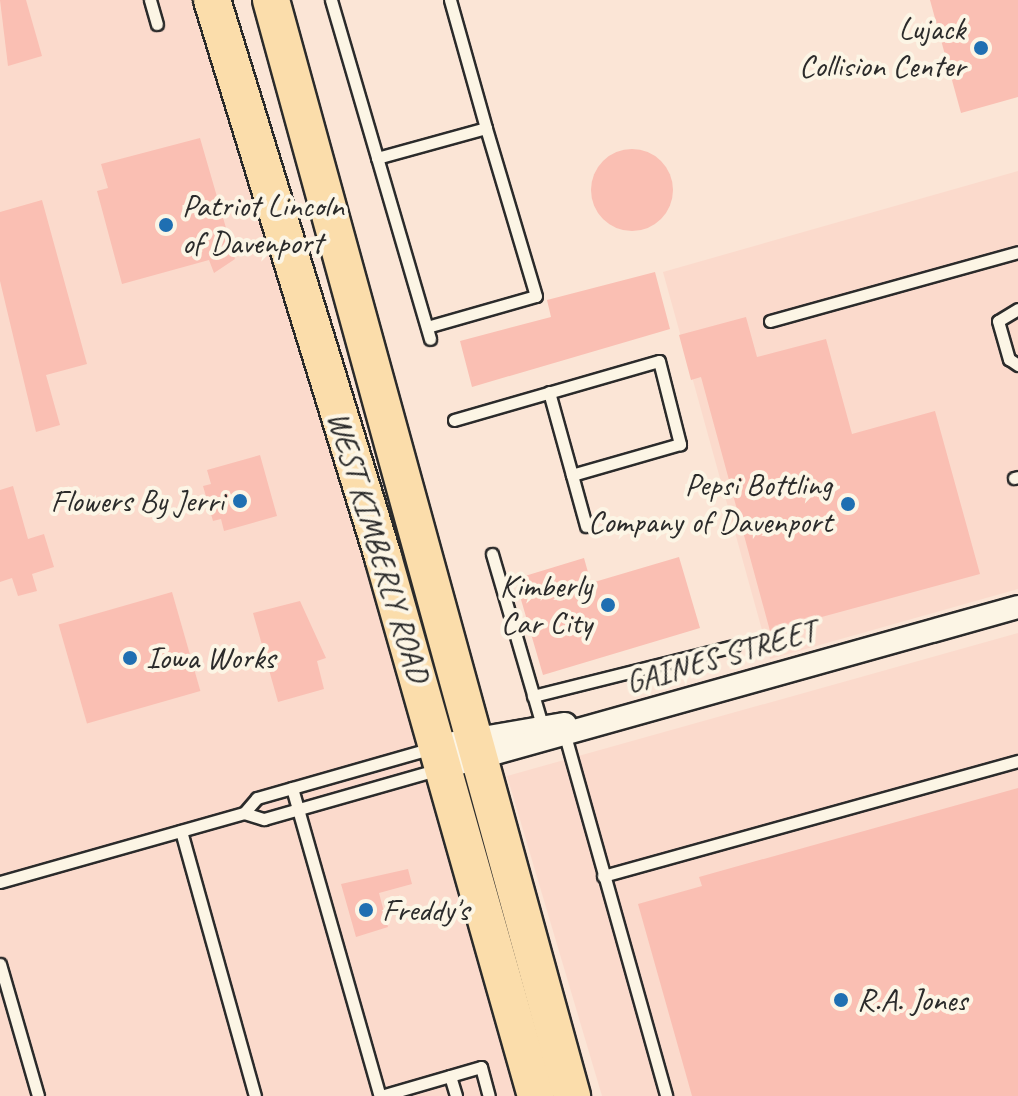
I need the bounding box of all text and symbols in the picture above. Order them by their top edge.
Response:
place label: Lujack Collision Center [799,11,965,86]
marker: Lujack Collision Center [972,39,990,57]
place label: Patriot Lincoln of Davenport [182,188,344,263]
marker: Patriot Lincoln of Davenport [157,216,175,234]
street label: WEST KIMBERLY ROAD [319,407,437,687]
place label: Pepsi Bottling Company of Davenport [589,467,832,542]
place label: Flowers By Jerri [51,482,224,520]
marker: Flowers By Jerri [231,492,249,510]
marker: Pepsi Bottling Company of Davenport [839,495,857,513]
place label: Kimberly Car City [500,568,592,643]
marker: Kimberly Car City [599,596,617,614]
street label: GAINES STREET [621,612,821,702]
place label: Iowa Works [146,639,275,677]
marker: Iowa Works [121,649,139,667]
place label: Freddy's [382,891,469,929]
marker: Freddy's [357,901,375,919]
place label: R.A. Jones [857,981,967,1019]
marker: R.A. Jones [832,991,850,1009]

